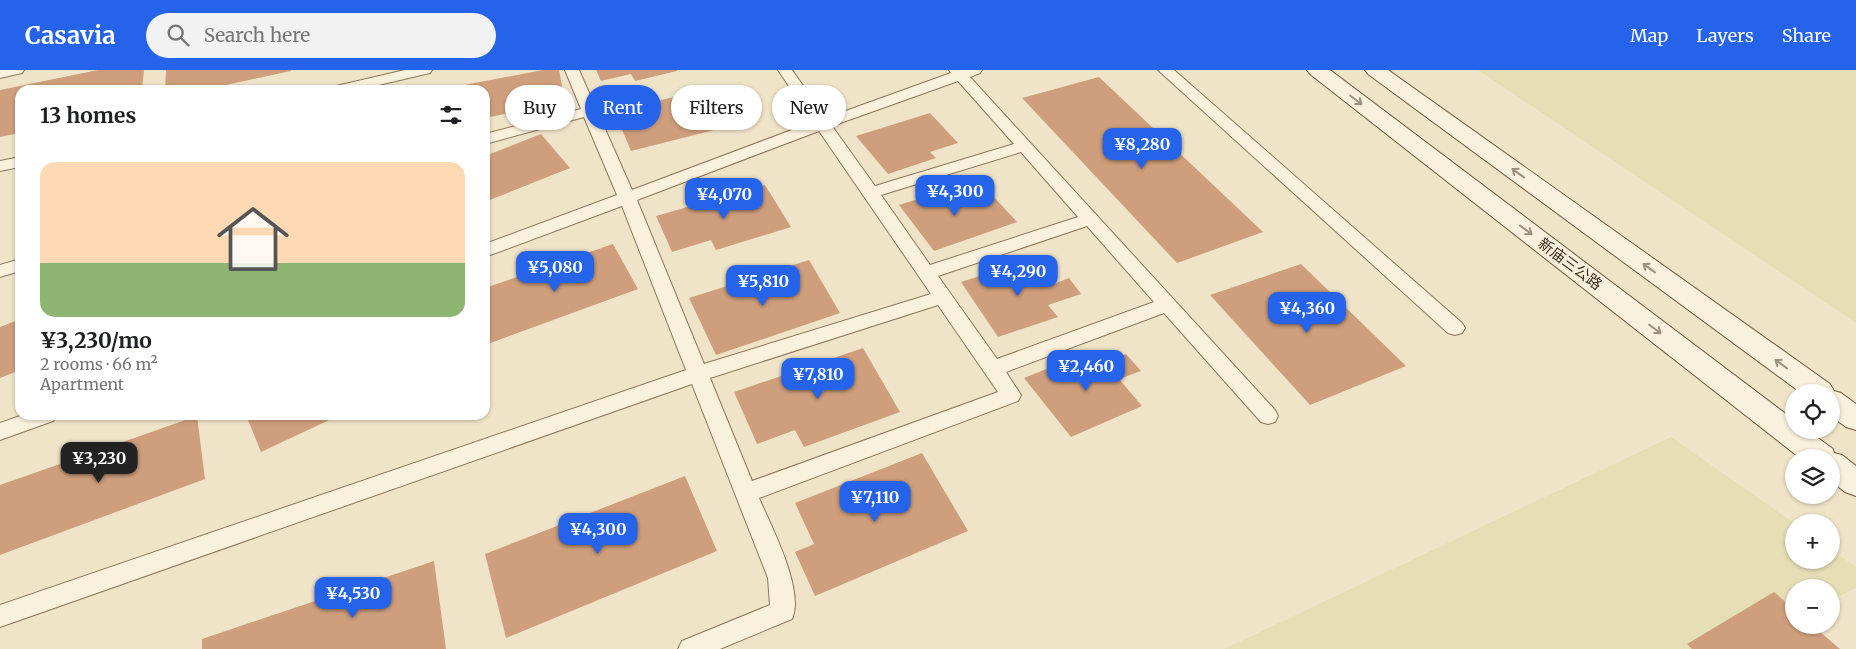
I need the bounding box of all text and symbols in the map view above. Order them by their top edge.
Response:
search box [146,13,496,58]
text: Casavia [25,20,116,51]
icon: search [164,21,192,49]
text: Search here [204,23,310,47]
text: Map [1630,24,1668,47]
text: Layers [1696,24,1754,47]
text: Share [1782,24,1831,47]
chip: Buy [505,85,575,130]
chip: Rent [585,85,661,130]
chip: Filters [671,85,762,130]
chip: New [772,85,846,130]
one-way arrow [1349,94,1362,105]
icon: filters [437,101,465,129]
text: 13 homes [40,102,136,129]
pin: ¥8,280 [1101,128,1183,170]
text: ¥8,280 [1114,134,1170,154]
one-way arrow [1511,168,1525,178]
pin: ¥4,300 [914,174,996,217]
pin: ¥4,070 [683,178,765,220]
text: ¥4,300 [926,181,984,201]
text: ¥4,070 [696,184,752,204]
icon: home [208,194,298,284]
one-way arrow [1519,225,1532,236]
street label: 新庙三公路 [1535,233,1606,294]
pin: ¥5,080 [514,250,596,293]
pin: ¥4,290 [977,254,1059,297]
text: ¥5,080 [527,257,583,277]
text: ¥4,290 [990,261,1046,281]
one-way arrow [1643,263,1656,274]
pin: ¥5,810 [722,264,804,307]
text: ¥5,810 [737,271,789,291]
pin: ¥4,360 [1266,292,1348,334]
text: ¥4,360 [1279,298,1335,318]
one-way arrow [1648,324,1661,335]
text: ¥3,230/mo [40,327,152,354]
pin: ¥2,460 [1045,350,1127,392]
text: 2 rooms · 66 m² [40,354,157,374]
text: ¥2,460 [1058,356,1114,376]
pin: ¥7,810 [777,358,859,400]
one-way arrow [1774,359,1788,369]
text: ¥7,810 [792,364,844,384]
text: Apartment [40,374,124,394]
map controls [1785,384,1840,634]
button: locate [1785,384,1840,439]
pin: ¥3,230 [58,442,140,484]
text: ¥3,230 [72,448,126,468]
button: layers [1785,449,1840,504]
pin: ¥7,110 [834,480,916,523]
text: ¥7,110 [851,487,899,507]
pin: ¥4,300 [557,512,639,555]
button: + [1785,514,1840,569]
text: ¥4,300 [569,519,627,539]
pin: ¥4,530 [312,576,394,619]
button: − [1785,579,1840,634]
text: ¥4,530 [326,583,380,603]

